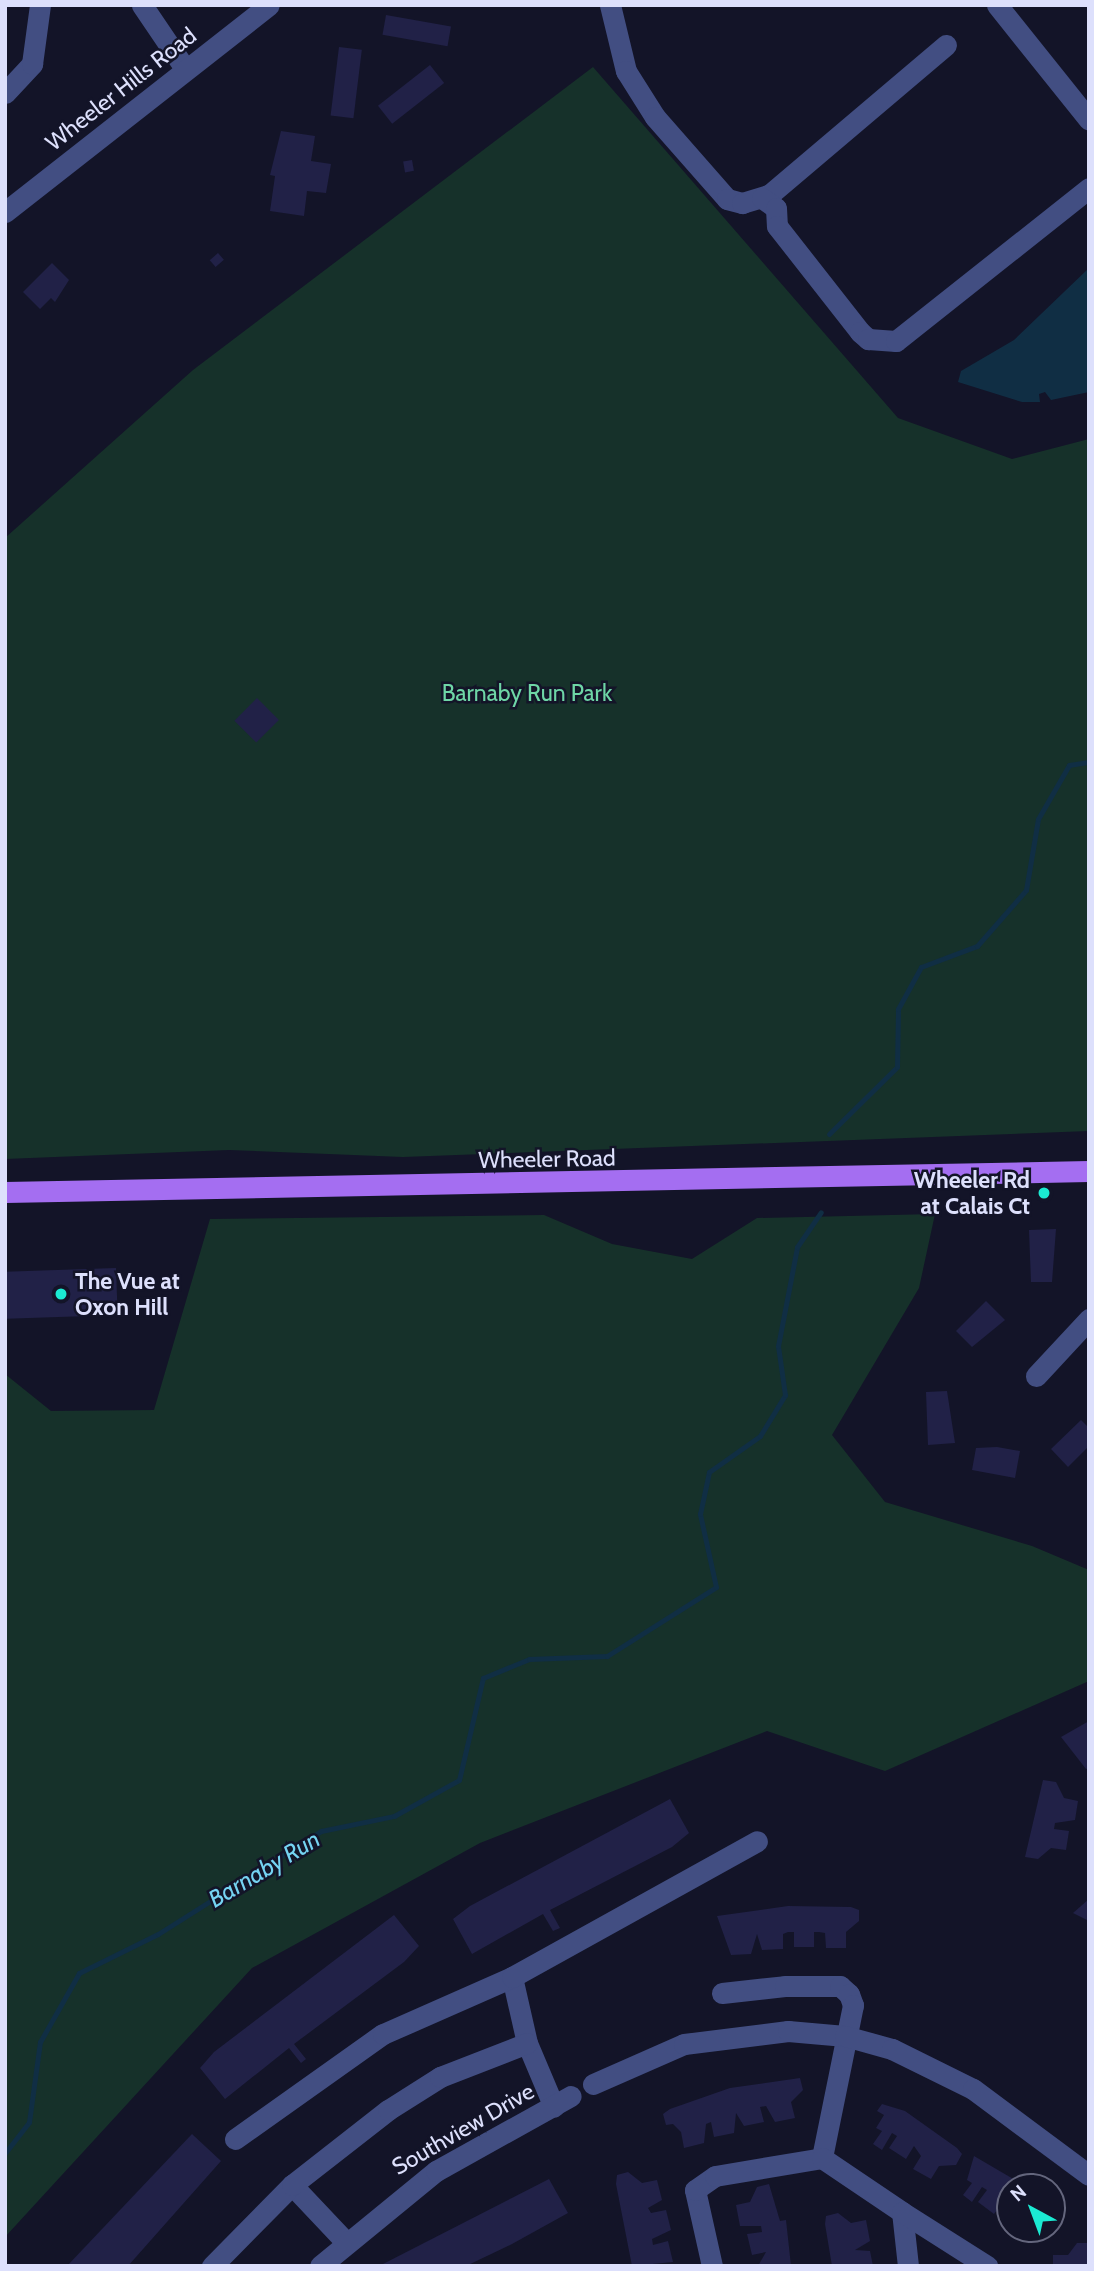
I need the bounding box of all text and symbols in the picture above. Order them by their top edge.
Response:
street label: Wheeler Hills Road [40,22,202,156]
park label: Barnaby Run Park [442,679,612,707]
street label: Wheeler Road [478,1144,616,1174]
place label: Wheeler Rd at Calais Ct [914,1166,1030,1220]
marker: Wheeler Rd at Calais Ct [1036,1185,1052,1201]
place label: The Vue at Oxon Hill [75,1267,180,1321]
marker: The Vue at Oxon Hill [53,1286,69,1302]
water label: Barnaby Run [203,1824,325,1914]
street label: Southview Drive [387,2077,539,2181]
north arrow [996,2173,1066,2243]
text: N [1006,2180,1031,2206]

